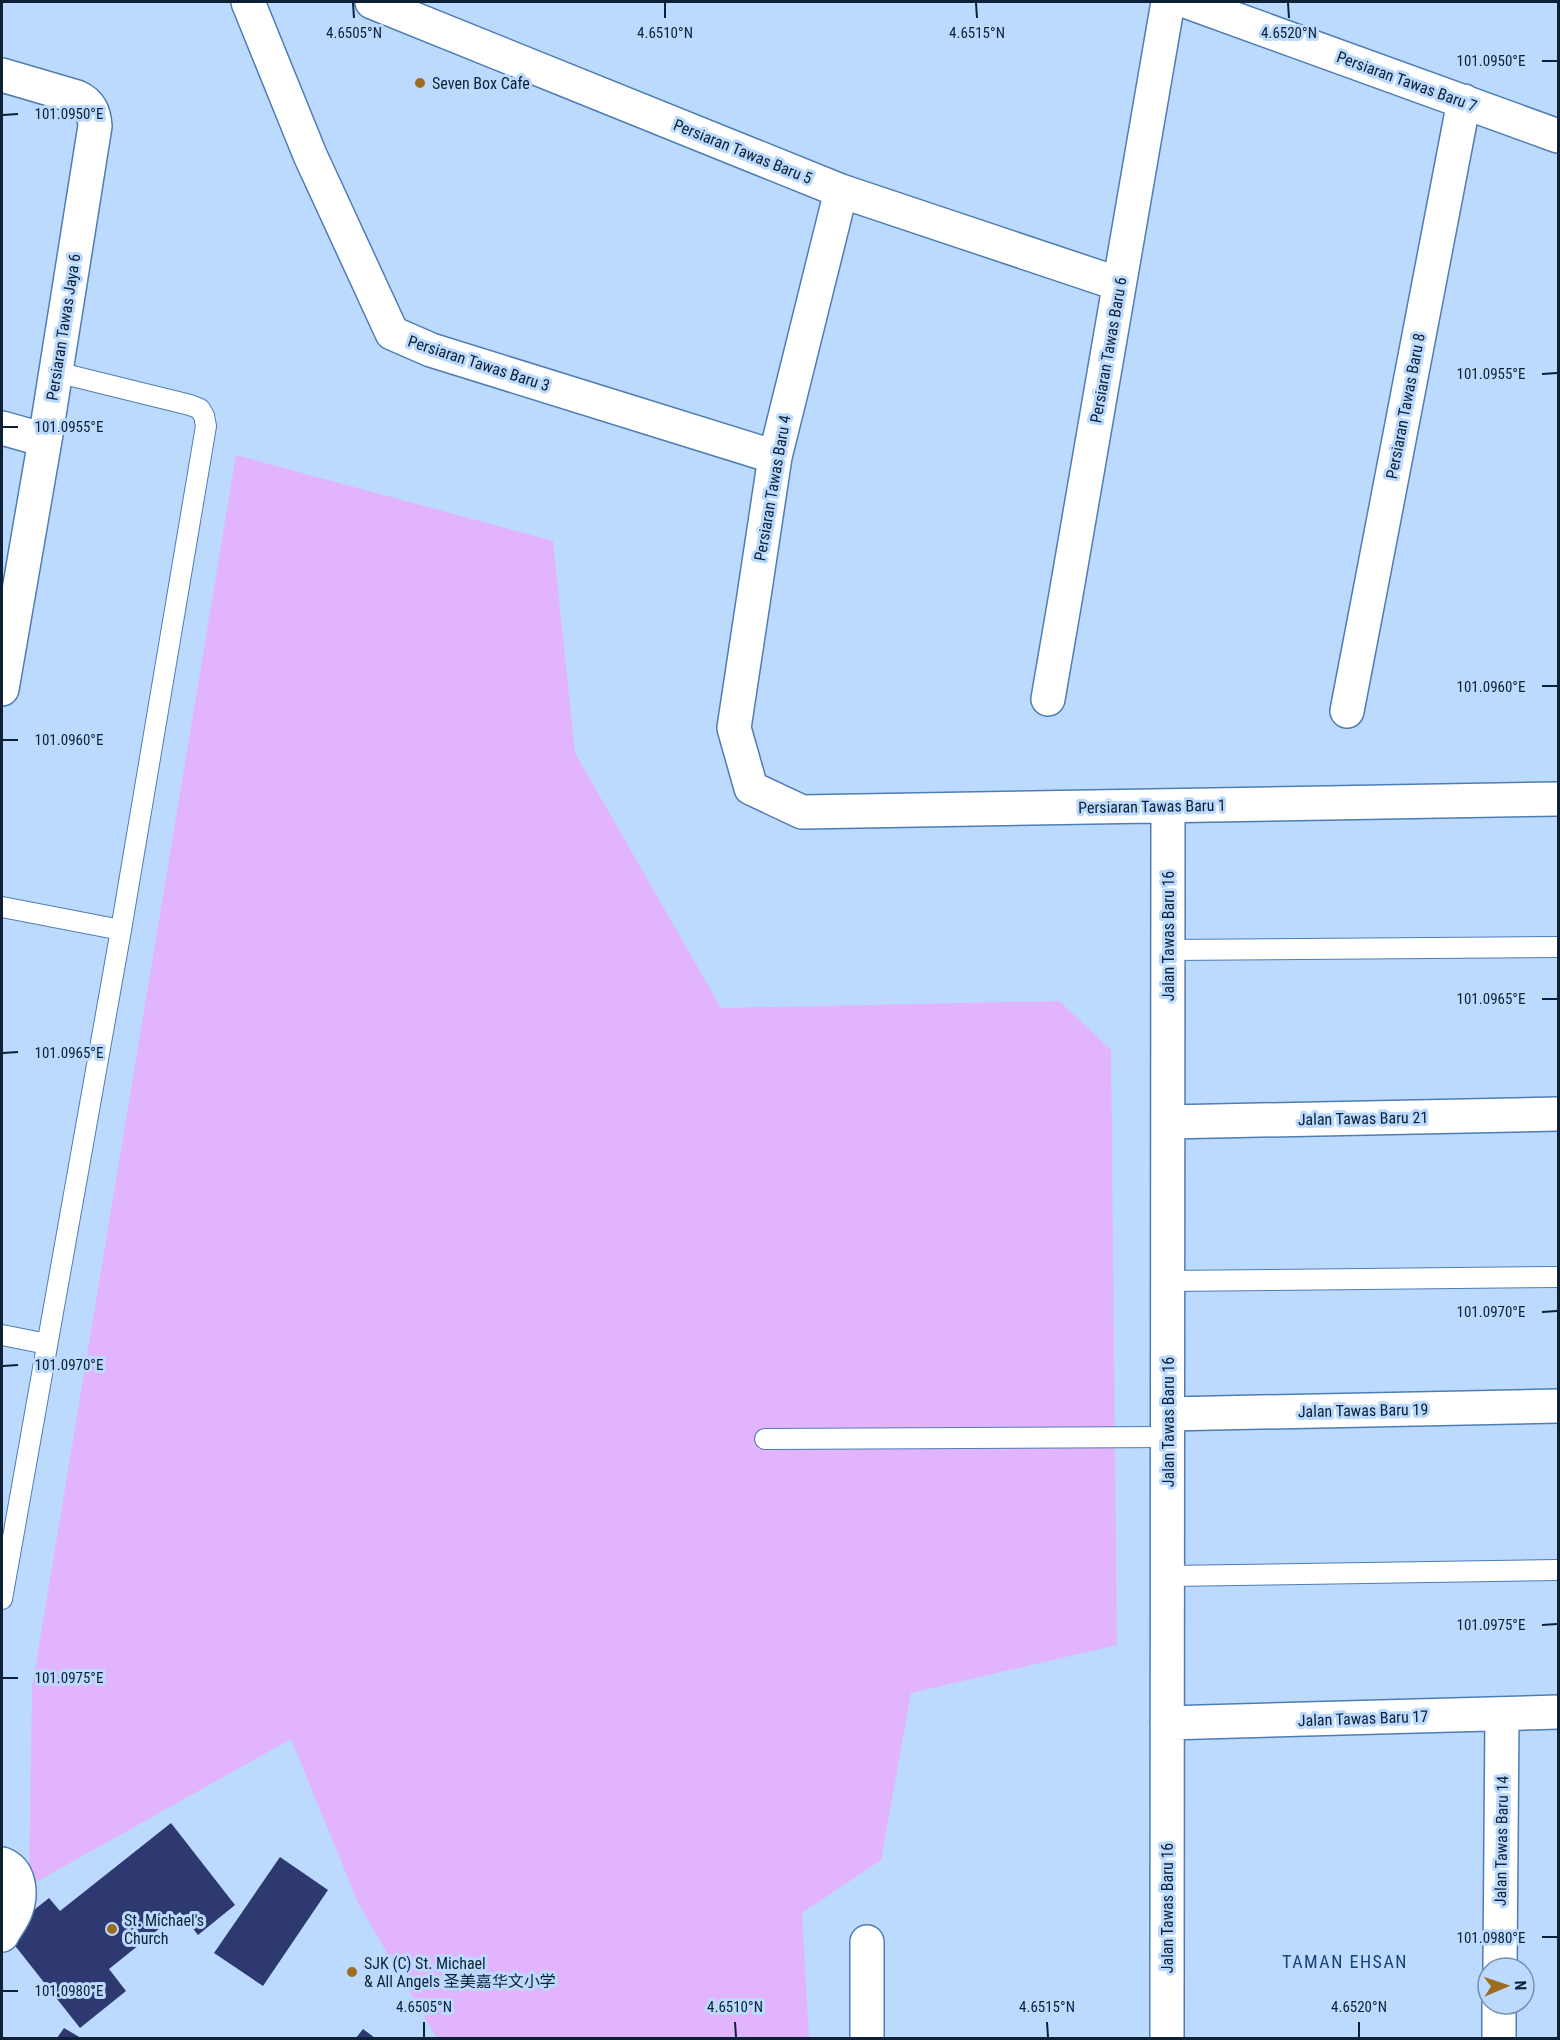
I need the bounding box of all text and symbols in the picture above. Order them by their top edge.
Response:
text: 4.6505°N [326,24,382,42]
text: 4.6510°N [637,24,693,42]
text: 4.6515°N [949,24,1005,42]
text: 4.6520°N [1261,24,1317,42]
street label: Persiaran Tawas Baru 7 [1334,47,1480,116]
text: 101.0950°E [1457,52,1525,70]
place label: Seven Box Cafe [432,74,530,93]
marker: Seven Box Cafe [413,76,427,90]
text: 101.0950°E [35,105,103,123]
street label: Persiaran Tawas Baru 5 [671,115,815,188]
street label: Persiaran Tawas Jaya 6 [43,252,84,402]
street label: Persiaran Tawas Baru 6 [1086,276,1131,425]
street label: Persiaran Tawas Baru 3 [406,332,552,395]
street label: Persiaran Tawas Baru 8 [1382,332,1429,480]
text: 101.0955°E [1457,365,1525,383]
street label: Persiaran Tawas Baru 4 [750,414,795,563]
text: 101.0955°E [35,418,103,436]
text: 101.0960°E [1457,678,1525,696]
text: 101.0960°E [35,731,103,749]
street label: Persiaran Tawas Baru 1 [1078,796,1226,817]
street label: Jalan Tawas Baru 16 [1159,871,1178,1001]
text: 101.0965°E [1457,990,1525,1008]
text: 101.0965°E [35,1044,103,1062]
street label: Jalan Tawas Baru 21 [1298,1108,1428,1129]
text: 101.0970°E [1457,1303,1525,1321]
text: 101.0970°E [35,1356,103,1374]
street label: Jalan Tawas Baru 16 [1159,1357,1178,1487]
street label: Jalan Tawas Baru 19 [1298,1400,1428,1421]
text: 101.0975°E [1457,1616,1525,1634]
text: 101.0975°E [35,1669,103,1687]
street label: Jalan Tawas Baru 17 [1297,1707,1429,1730]
street label: Jalan Tawas Baru 14 [1491,1776,1512,1906]
street label: Jalan Tawas Baru 16 [1158,1843,1177,1973]
place label: St. Michael's Church [124,1911,204,1948]
marker: St. Michael's Church [105,1922,119,1936]
text: 101.0980°E [1457,1929,1525,1947]
district label: TAMAN EHSAN [1282,1951,1408,1972]
place label: SJK (C) St. Michael & All Angels 圣美嘉华文小学 [364,1954,556,1991]
north arrow [1476,1956,1536,2016]
marker: SJK (C) St. Michael & All Angels 圣美嘉华文小学 [345,1965,359,1979]
text: N [1511,1980,1530,1991]
text: 101.0980°E [35,1982,103,2000]
text: 4.6505°N [396,1998,452,2016]
text: 4.6510°N [707,1998,763,2016]
text: 4.6515°N [1019,1998,1075,2016]
text: 4.6520°N [1331,1998,1387,2016]

